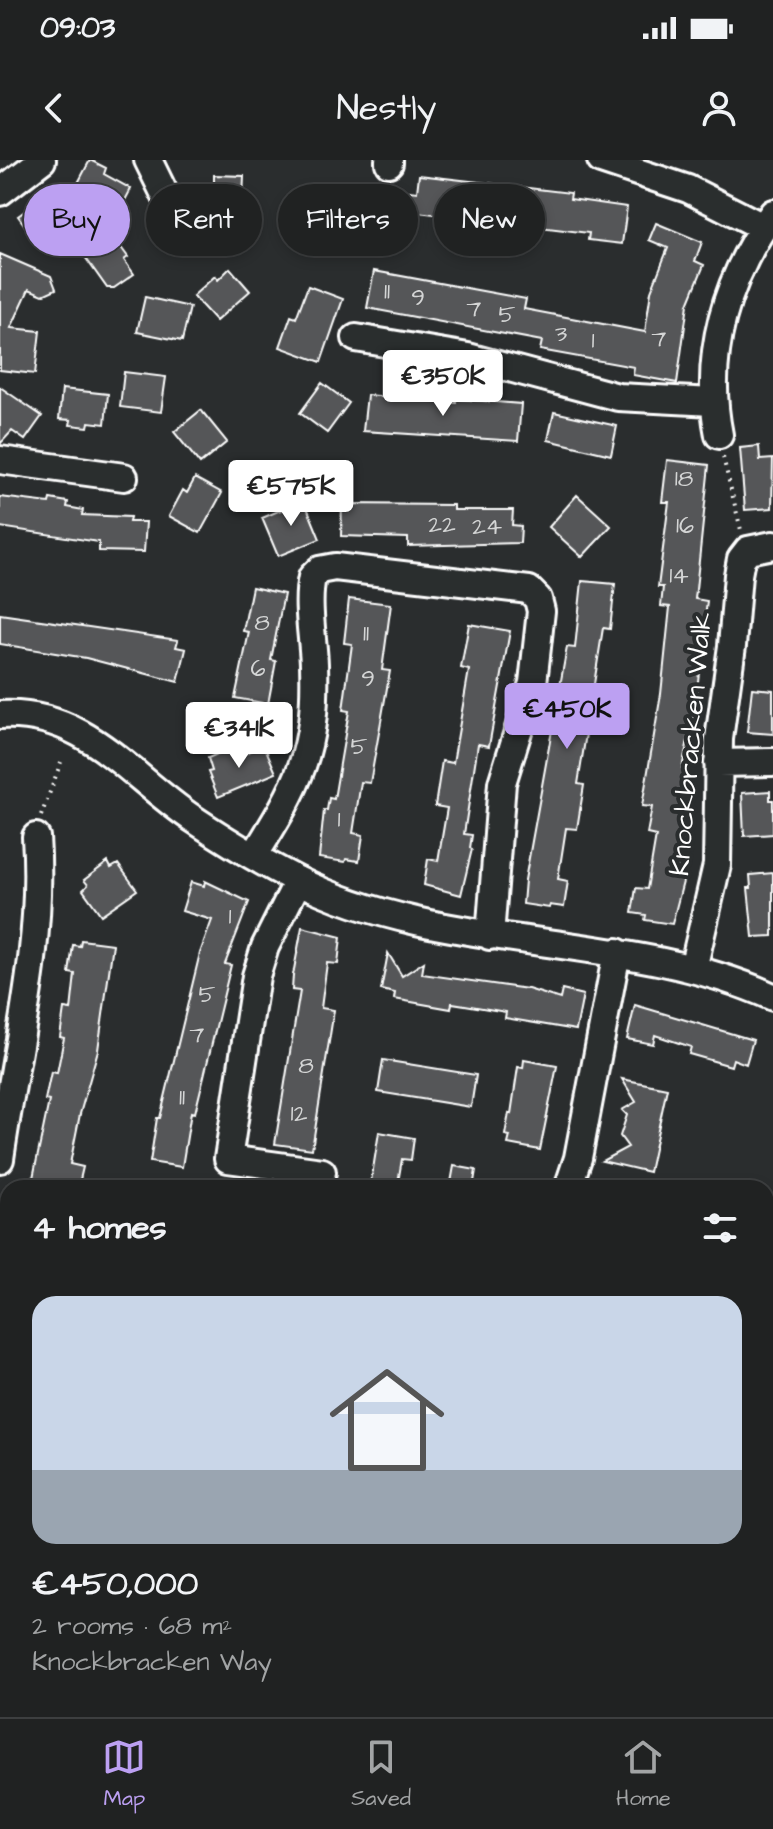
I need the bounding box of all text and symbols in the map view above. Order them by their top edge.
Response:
text: 09:03 [40,7,115,49]
text: Nestly [336,83,437,134]
icon: back [32,86,76,130]
icon: person [697,86,741,130]
chip: Buy [24,184,130,256]
chip: Rent [146,184,262,256]
chip: Filters [278,184,418,256]
chip: New [434,184,545,256]
house number: 11 [384,275,390,309]
house number: 9 [411,281,425,315]
house number: 7 [467,292,482,326]
house number: 5 [499,298,516,332]
house number: 3 [555,317,567,351]
house number: 7 [652,322,667,356]
house number: 1 [591,324,595,358]
pin: €350K [387,350,499,418]
text: €350K [401,358,485,394]
pin: €575K [235,460,347,528]
house number: 18 [675,462,693,496]
text: €575K [246,468,336,504]
house number: 22 [428,508,456,542]
house number: 16 [676,509,694,543]
house number: 24 [472,510,502,544]
house number: 14 [669,559,689,593]
house number: 8 [254,606,270,640]
street label: Knockbracken Walk [660,611,722,877]
house number: 11 [363,617,369,651]
house number: 6 [250,652,266,686]
house number: 9 [361,662,375,696]
pin: €450K [511,683,623,751]
text: €450K [523,691,611,727]
pin: €341K [183,702,295,770]
text: €341K [204,710,274,746]
house number: 5 [351,730,368,764]
house number: 1 [337,803,341,837]
house number: 1 [228,900,232,934]
house number: 5 [199,978,216,1012]
house number: 7 [190,1018,205,1052]
house number: 8 [298,1049,314,1083]
house number: 11 [179,1081,185,1115]
house number: 12 [291,1097,308,1131]
text: 4 homes [32,1204,167,1252]
icon: filters [698,1206,742,1250]
icon: home [315,1348,459,1492]
text: €450,000 [32,1560,198,1608]
text: 2 rooms · 68 m² [32,1608,232,1644]
text: Knockbracken Way [32,1644,272,1680]
tab: Map [102,1735,146,1814]
tab: Saved [351,1735,411,1814]
tab: Home [616,1735,671,1814]

